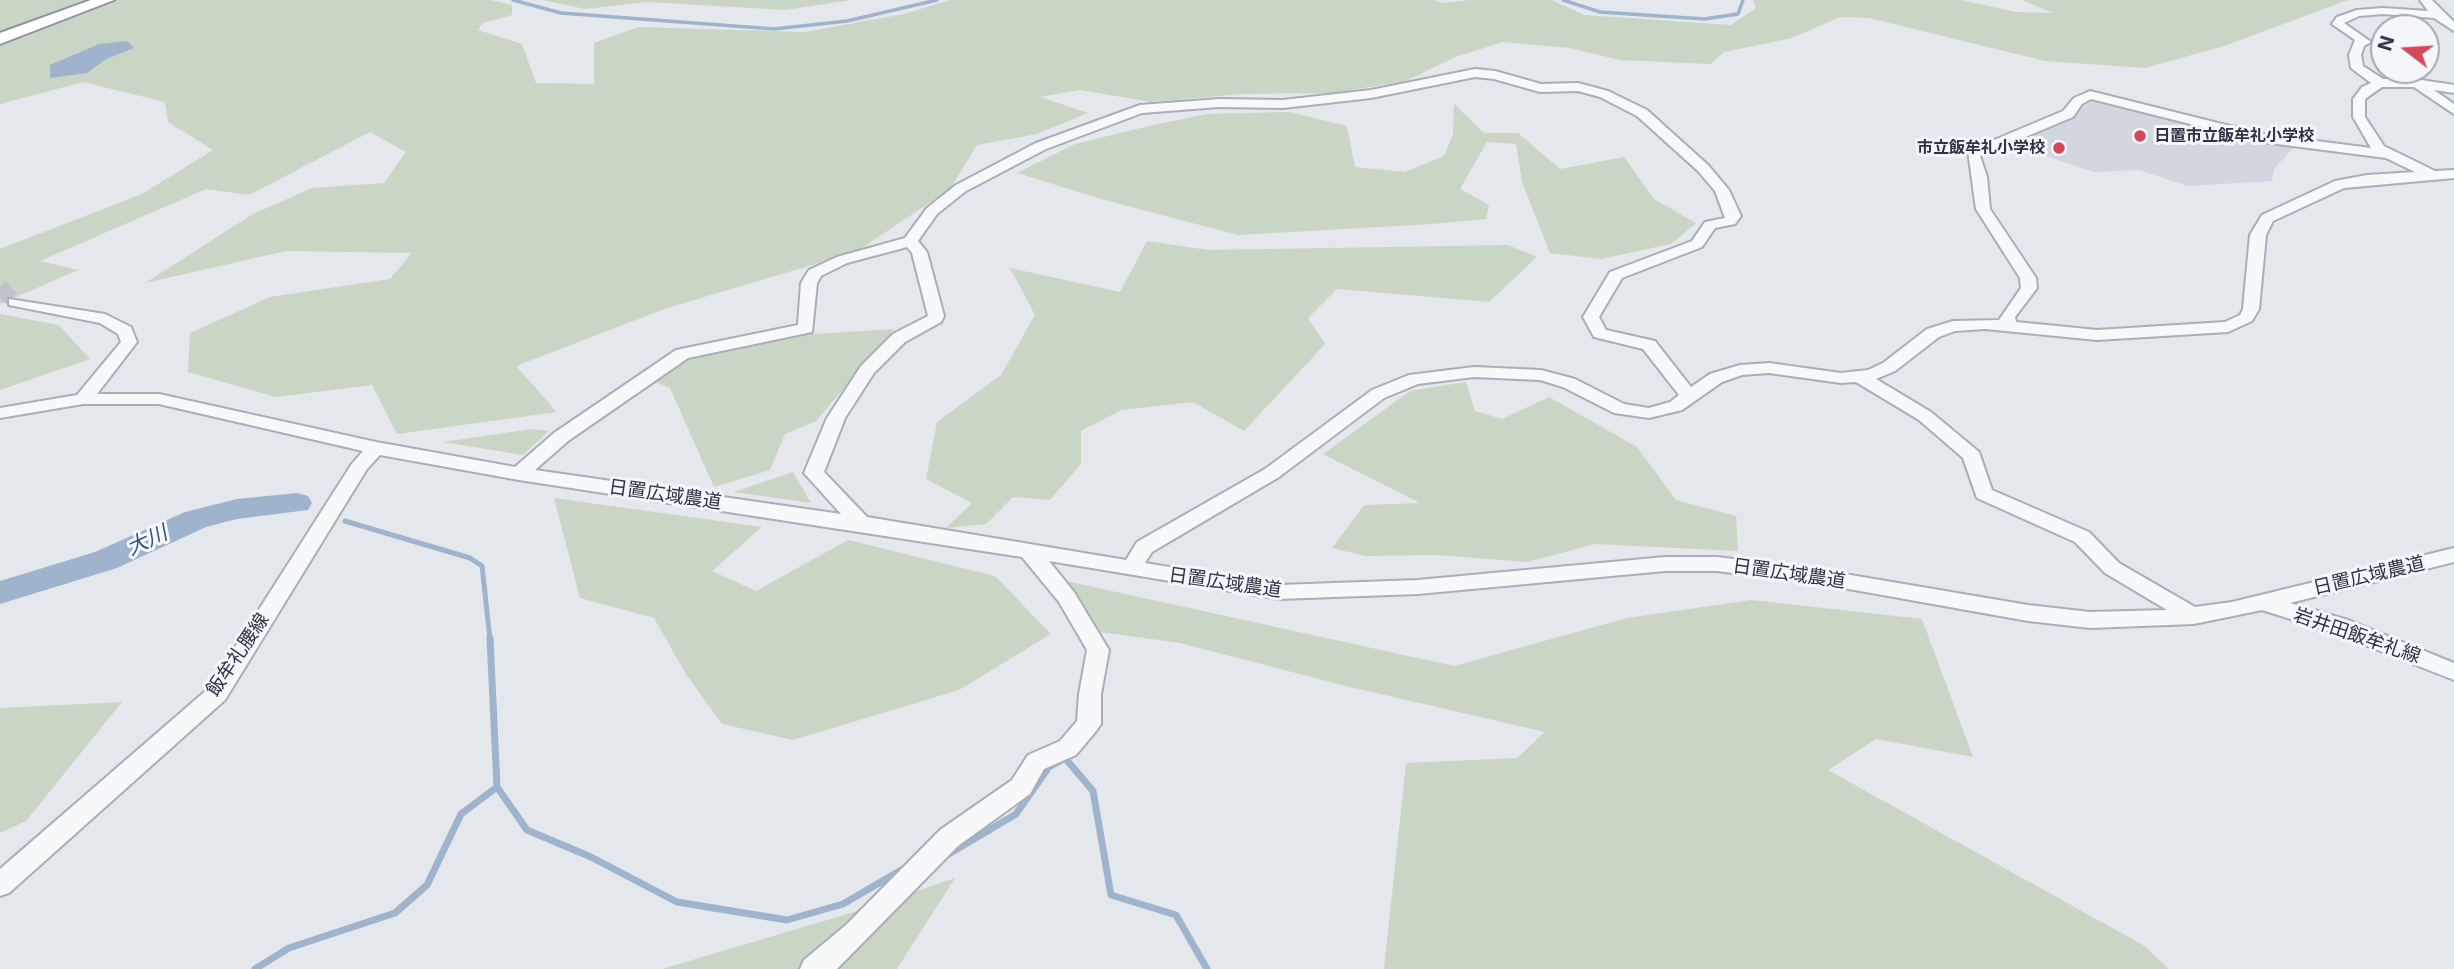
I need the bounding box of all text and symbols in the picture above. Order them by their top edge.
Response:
north arrow [2370,14,2440,84]
text: N [2373,33,2399,54]
place label: 日置市立飯牟礼小学校 [2154,126,2314,146]
marker: 日置市立飯牟礼小学校 [2132,128,2148,144]
place label: 市立飯牟礼小学校 [1917,138,2045,158]
marker: 市立飯牟礼小学校 [2051,140,2067,156]
street label: 日置広域農道 [607,476,723,514]
water label: 大川 [123,521,171,561]
street label: 日置広域農道 [2311,552,2427,600]
street label: 日置広域農道 [1731,555,1847,593]
street label: 日置広域農道 [1167,564,1283,602]
street label: 岩井田飯牟礼線 [2290,604,2424,668]
street label: 飯牟礼腰線 [202,609,274,701]

